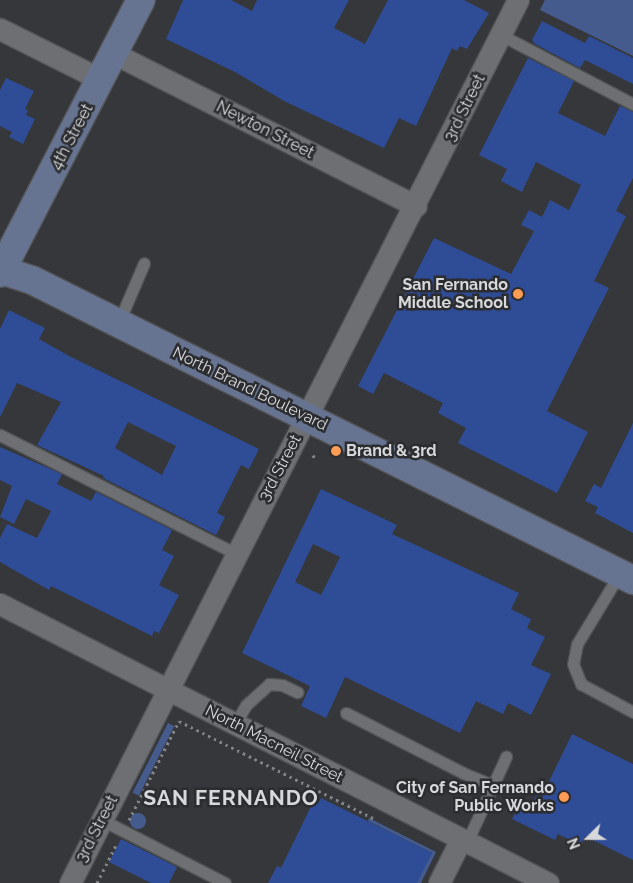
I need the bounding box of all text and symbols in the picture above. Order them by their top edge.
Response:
street label: 3rd Street [441,71,489,145]
street label: Newton Street [213,97,317,163]
street label: 4th Street [47,101,97,173]
place label: San Fernando Middle School [398,275,508,313]
marker: San Fernando Middle School [512,288,524,300]
street label: North Brand Boulevard [169,343,331,435]
street label: 3rd Street [255,432,305,504]
place label: Brand & 3rd [346,441,437,461]
marker: Brand & 3rd [330,445,342,457]
street label: North Macneil Street [202,701,346,787]
place label: City of San Fernando Public Works [395,778,554,816]
district label: SAN FERNANDO [142,785,320,811]
marker: City of San Fernando Public Works [558,791,570,803]
street label: 3rd Street [72,792,122,866]
north arrow [563,813,613,863]
text: N [565,836,584,852]

